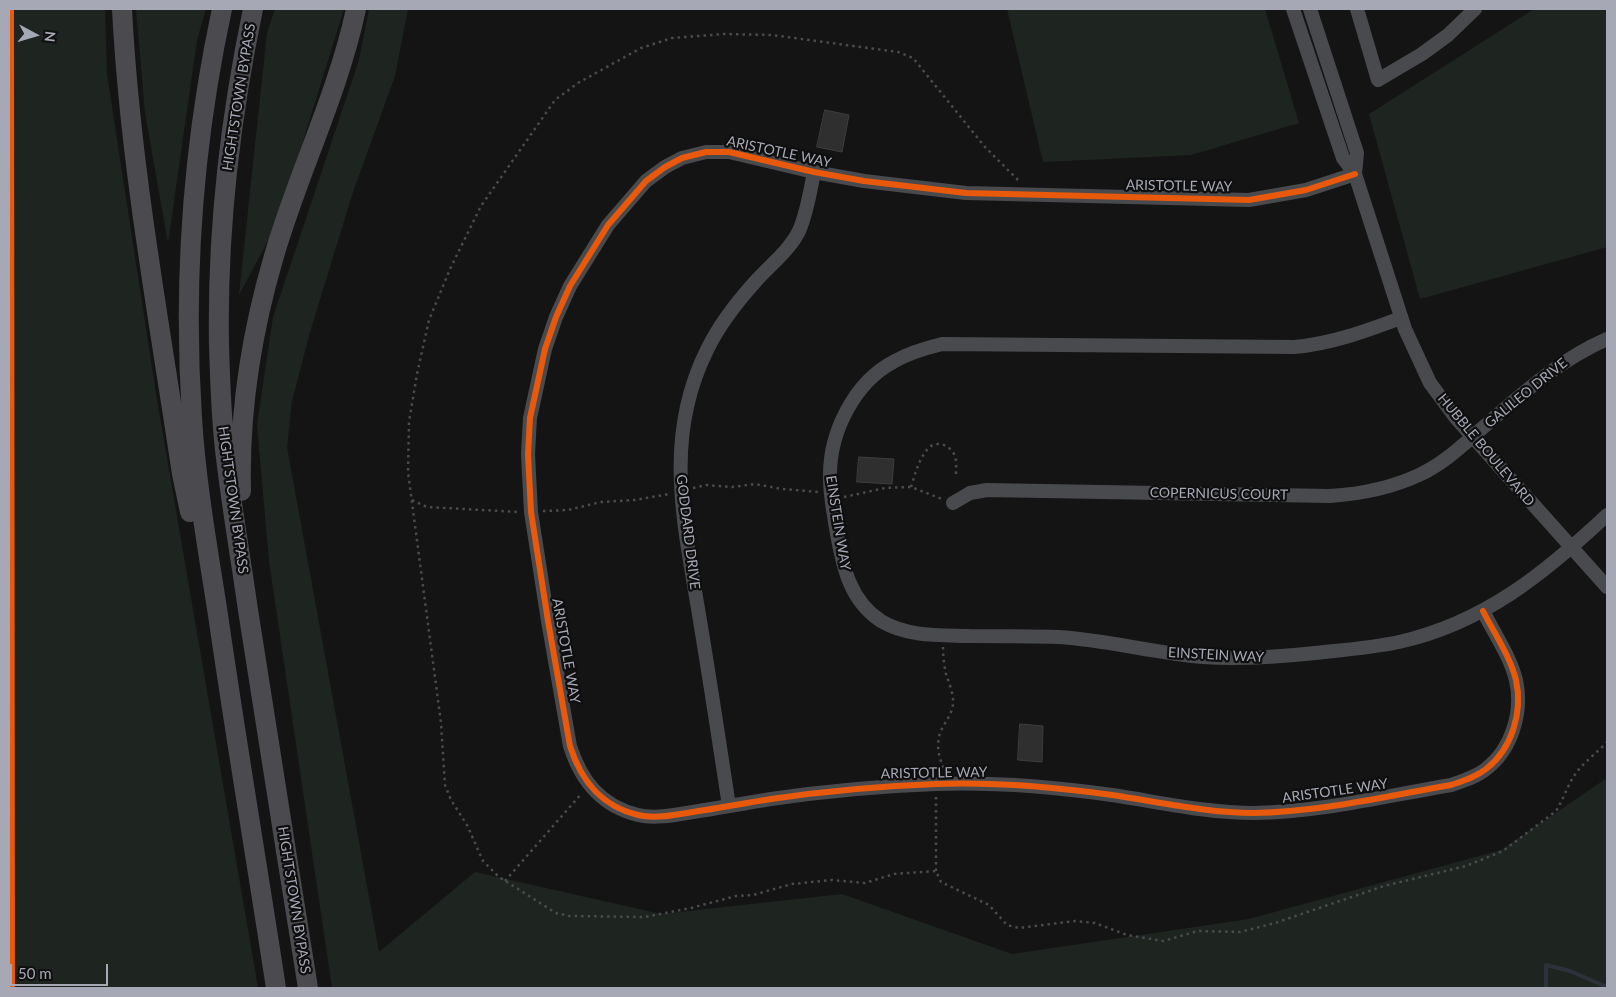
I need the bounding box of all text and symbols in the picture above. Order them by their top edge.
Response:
north arrow [10,10,60,60]
street label: HIGHTSTOWN BYPASS [219,22,259,172]
text: N [41,30,59,43]
street label: ARISTOTLE WAY [725,133,833,171]
street label: ARISTOTLE WAY [1126,177,1232,195]
street label: GALILEO DRIVE [1481,355,1571,431]
street label: HUBBLE BOULEVARD [1434,390,1538,510]
street label: HIGHTSTOWN BYPASS [214,425,252,575]
street label: GODDARD DRIVE [673,473,703,591]
street label: EINSTEIN WAY [822,474,854,572]
street label: COPERNICUS COURT [1150,484,1288,504]
street label: ARISTOTLE WAY [548,597,584,705]
street label: EINSTEIN WAY [1168,644,1264,666]
street label: ARISTOTLE WAY [881,764,987,782]
street label: ARISTOTLE WAY [1281,775,1389,807]
street label: HIGHTSTOWN BYPASS [274,825,314,975]
scale bar [12,954,110,986]
text: 50 m [18,964,52,982]

